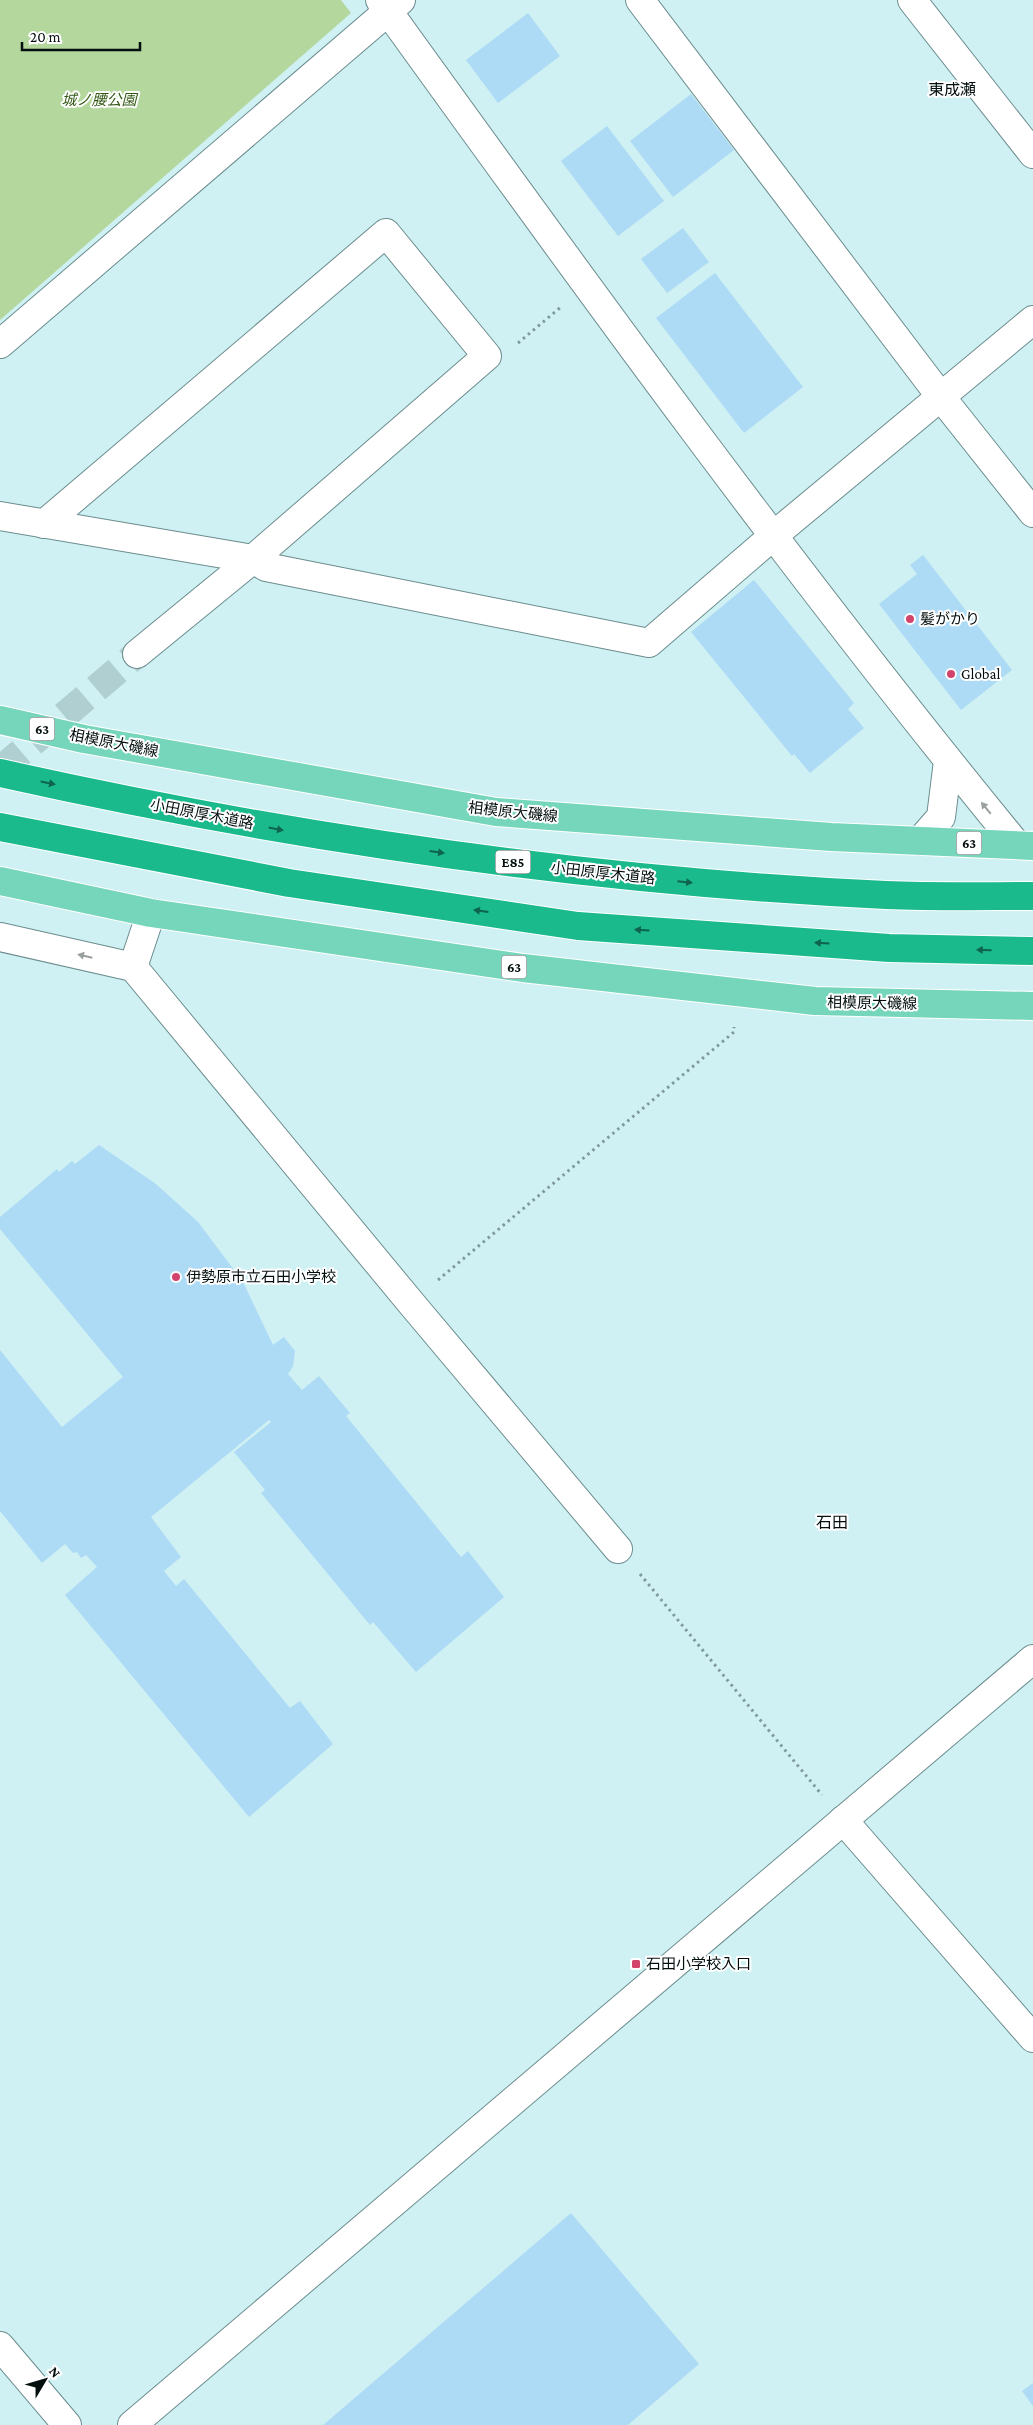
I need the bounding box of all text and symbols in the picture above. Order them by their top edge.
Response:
scale bar [22,20,140,52]
text: 20 m [30,29,61,45]
district label: 東成瀬 [928,81,976,98]
park label: 城ノ腰公園 [61,92,138,108]
place label: 髪がかり [920,611,980,627]
marker: 髪がかり [904,613,916,625]
place label: Global [961,666,1001,682]
marker: Global [945,668,957,680]
road number: 63 [30,718,54,741]
street label: 相模原大磯線 [68,727,160,759]
one-way arrow [40,780,56,788]
street label: 小田原厚木道路 [149,796,255,832]
street label: 相模原大磯線 [467,799,559,825]
one-way arrow [981,801,992,814]
one-way arrow [268,825,284,833]
road number: 63 [956,831,982,854]
one-way arrow [429,848,445,856]
road number: E85 [496,850,530,874]
street label: 小田原厚木道路 [550,860,656,886]
one-way arrow [677,878,693,886]
one-way arrow [473,907,489,915]
one-way arrow [634,926,650,934]
one-way arrow [814,939,830,947]
one-way arrow [976,946,992,954]
one-way arrow [78,952,93,960]
road number: 63 [502,956,526,979]
street label: 相模原大磯線 [827,994,917,1012]
place label: 伊勢原市立石田小学校 [186,1269,336,1285]
marker: 伊勢原市立石田小学校 [170,1271,182,1283]
district label: 石田 [816,1514,848,1531]
place label: 石田小学校入口 [646,1956,751,1972]
marker: 石田小学校入口 [630,1958,642,1970]
north arrow [20,2355,70,2405]
text: N [46,2363,65,2381]

